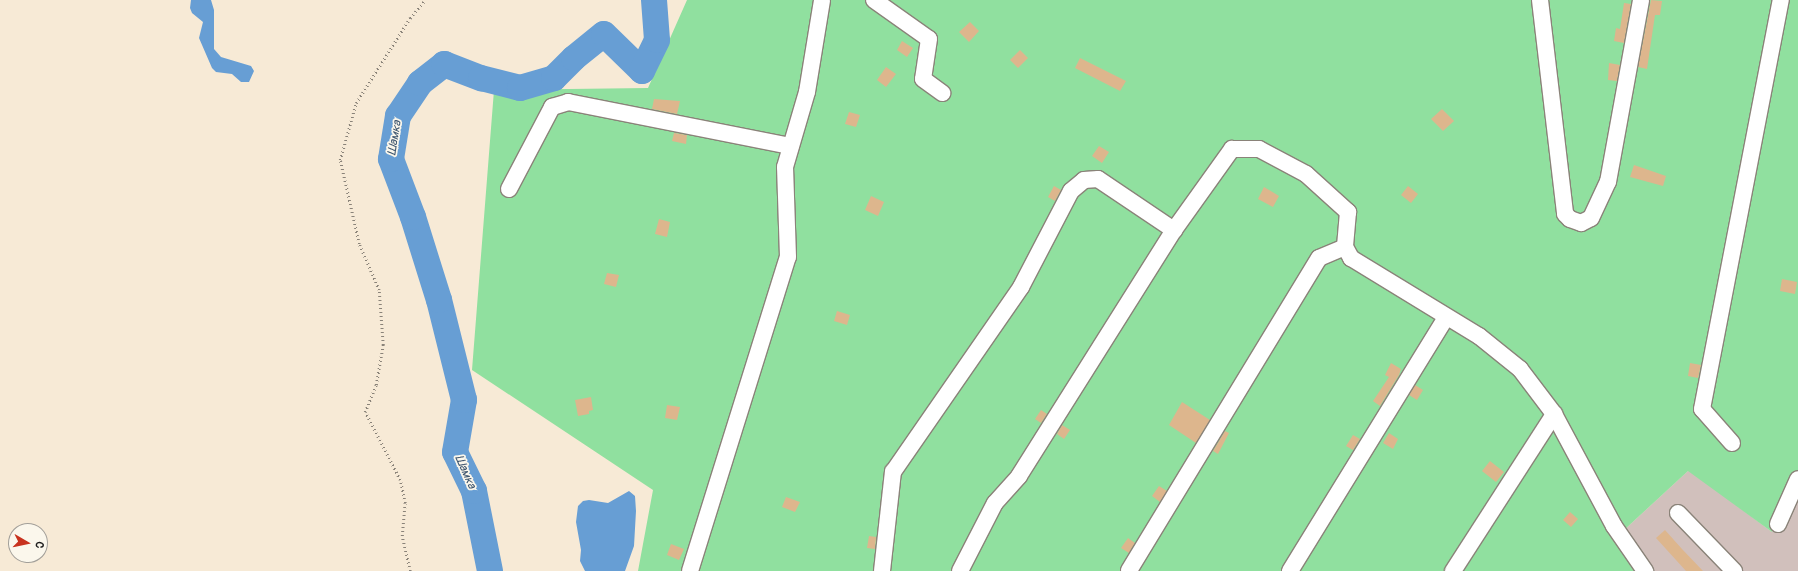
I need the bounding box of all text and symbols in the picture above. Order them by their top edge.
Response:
water label: Шамка [385,120,405,156]
water label: Шамка [451,453,479,491]
north arrow [8,523,48,563]
text: С [32,540,46,549]

